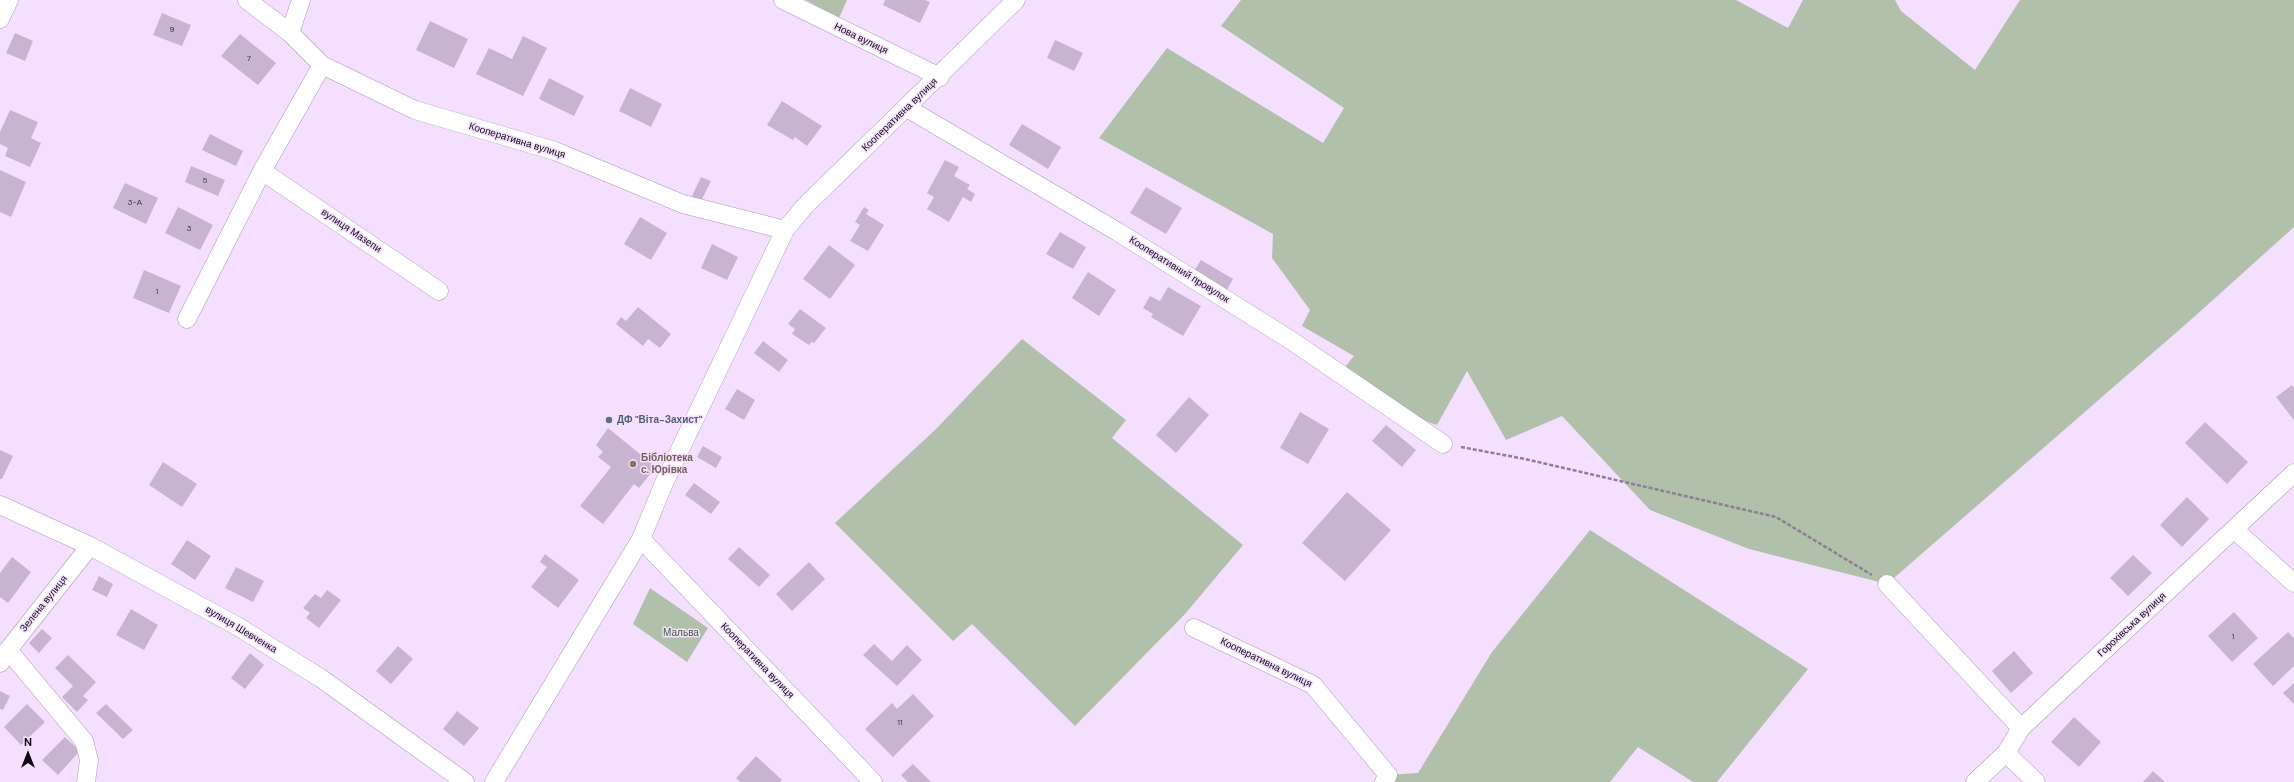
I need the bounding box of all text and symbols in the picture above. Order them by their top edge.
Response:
street label: Нова вулиця [832,21,890,57]
house number: 9 [169,25,175,35]
house number: 7 [247,54,251,64]
street label: Кооперативна вулиця [860,76,940,154]
street label: Кооперативна вулиця [467,121,567,161]
house number: 5 [203,176,207,186]
house number: 3-А [128,198,142,208]
street label: вулиця Мазепи [319,206,383,256]
house number: 3 [187,224,191,234]
street label: Кооперативний провулок [1127,234,1231,306]
house number: 1 [156,287,158,297]
place label: ДФ "Віта-Захист" [617,414,702,426]
marker: ДФ "Віта-Захист" [604,415,614,425]
place label: Бібліотека с. Юрівка [641,452,693,476]
marker: Бібліотека с. Юрівка [628,459,638,469]
street label: Зелена вулиця [18,573,70,635]
street label: Горохівська вулиця [2095,590,2169,660]
street label: вулиця Шевченка [203,604,279,656]
street label: Кооперативна вулиця [718,621,796,701]
park label: Мальва [663,627,699,639]
house number: 1 [2232,632,2234,642]
street label: Кооперативна вулиця [1218,636,1314,690]
house number: 11 [898,718,902,728]
north arrow [8,734,48,774]
text: N [24,735,32,749]

